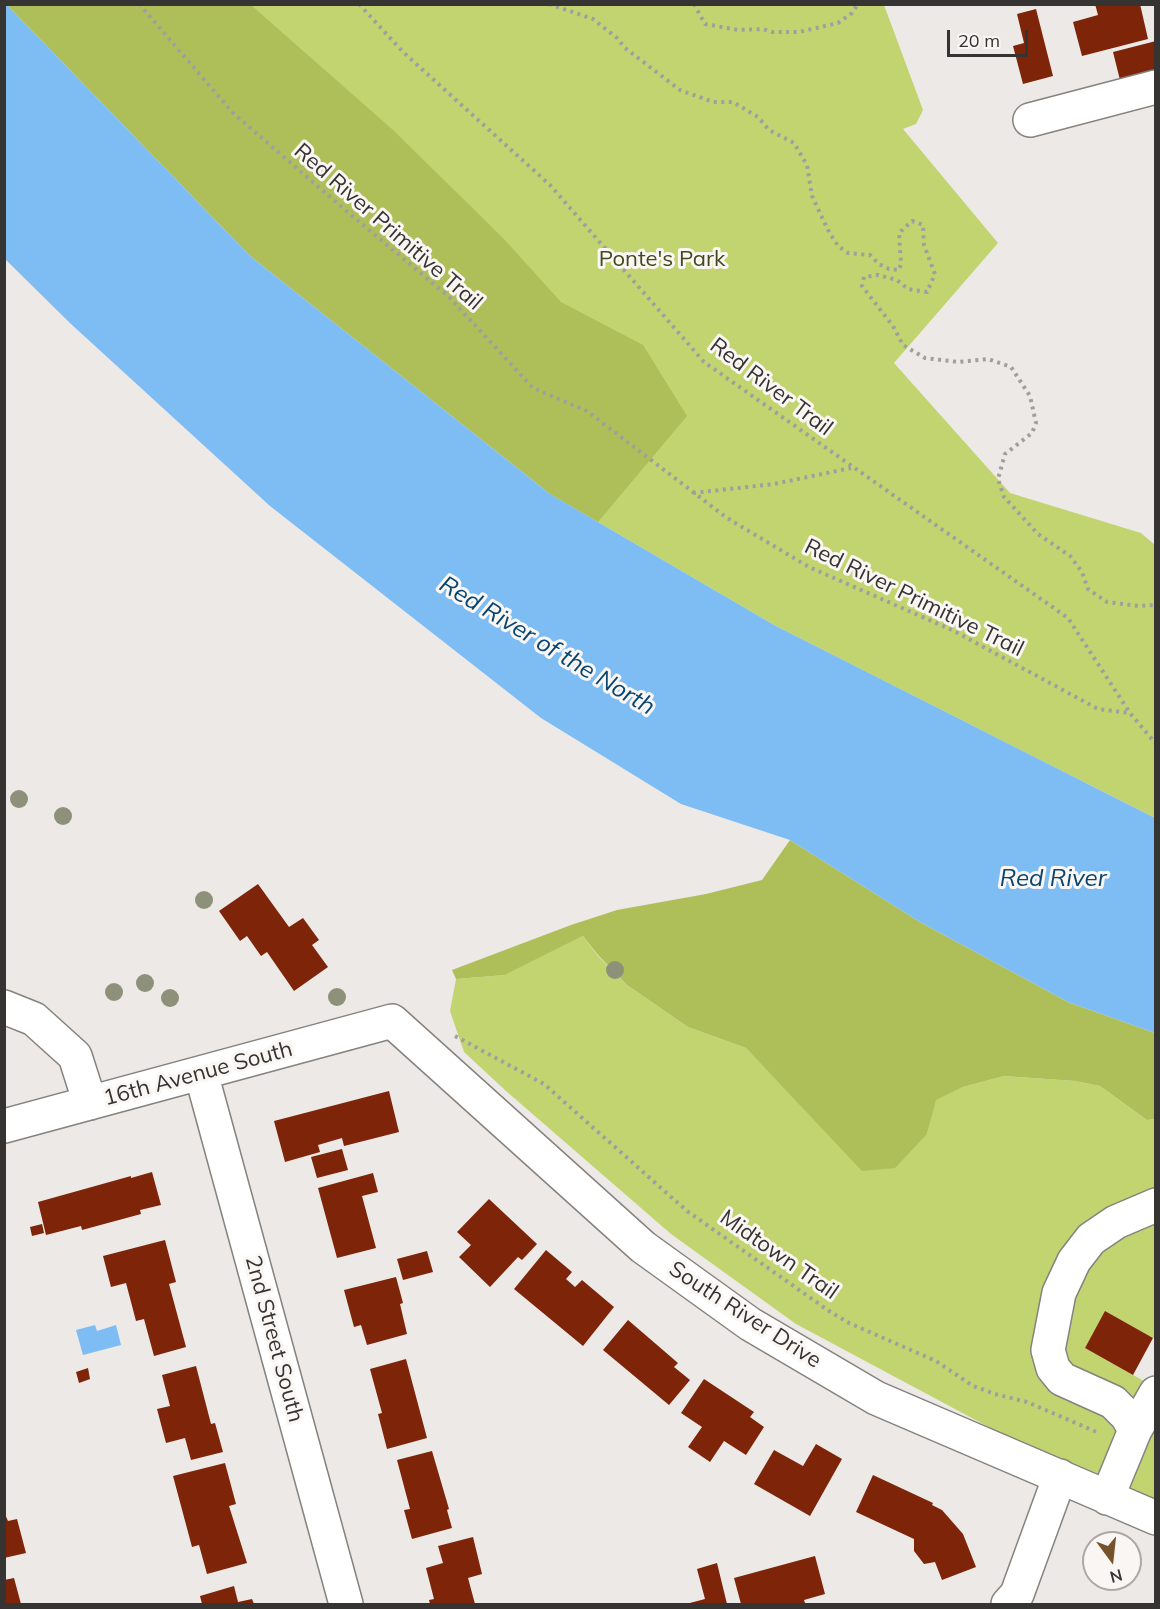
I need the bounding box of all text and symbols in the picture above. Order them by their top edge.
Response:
scale bar [950,18,1031,56]
text: 20 m [958,29,1000,52]
street label: Red River Primitive Trail [288,138,488,316]
park label: Ponte's Park [599,246,725,272]
street label: Red River Trail [704,332,838,442]
street label: Red River Primitive Trail [800,533,1028,663]
water label: Red River of the North [434,570,660,722]
water label: Red River [1000,865,1106,893]
street label: 16th Avenue South [101,1036,295,1112]
street label: Midtown Trail [715,1205,843,1305]
street label: 2nd Street South [239,1253,309,1425]
street label: South River Drive [664,1256,826,1374]
north arrow [1082,1531,1142,1591]
text: N [1108,1565,1125,1588]

